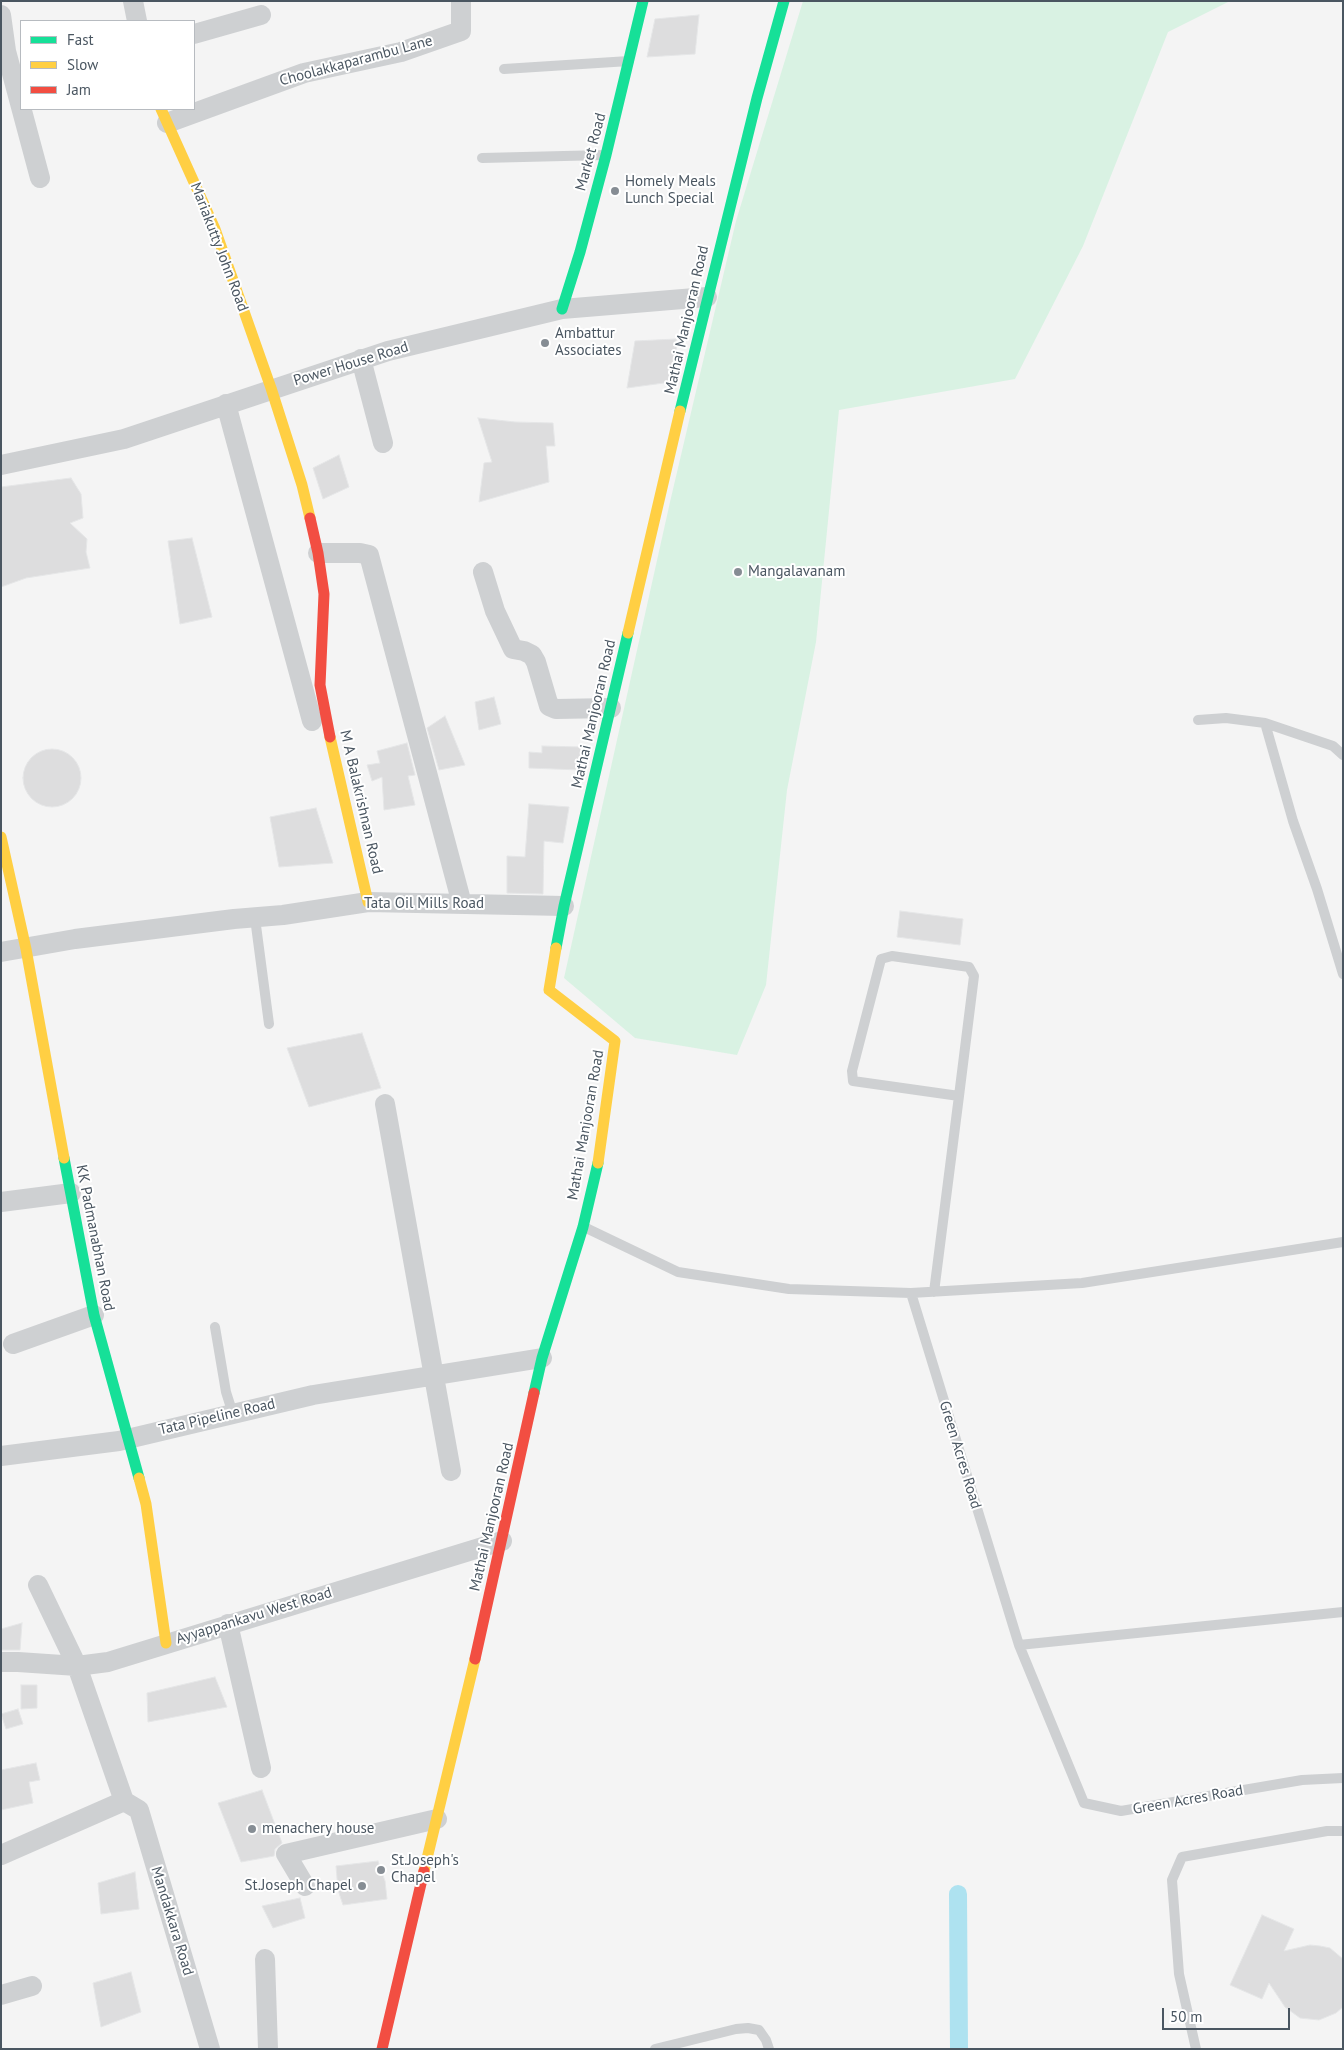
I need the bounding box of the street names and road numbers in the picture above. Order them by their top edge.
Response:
street label: Choolakkaparambu Lane [278,32,434,90]
street label: Market Road [572,111,610,193]
street label: Mariakutty John Road [186,180,252,314]
street label: Mathai Manjooran Road [661,244,713,396]
street label: Power House Road [291,338,411,390]
street label: Mathai Manjooran Road [568,638,620,790]
street label: M A Balakrishnan Road [336,728,386,876]
street label: Tata Oil Mills Road [364,895,484,913]
street label: Mathai Manjooran Road [564,1049,608,1201]
street label: KK Padmanabhan Road [72,1163,118,1313]
street label: Tata Pipeline Road [157,1395,277,1439]
street label: Green Acres Road [935,1399,985,1511]
street label: Mathai Manjooran Road [466,1441,518,1593]
street label: Ayyappankavu West Road [174,1584,334,1648]
street label: Green Acres Road [1131,1781,1245,1819]
street label: Mandakkara Road [147,1864,197,1978]

